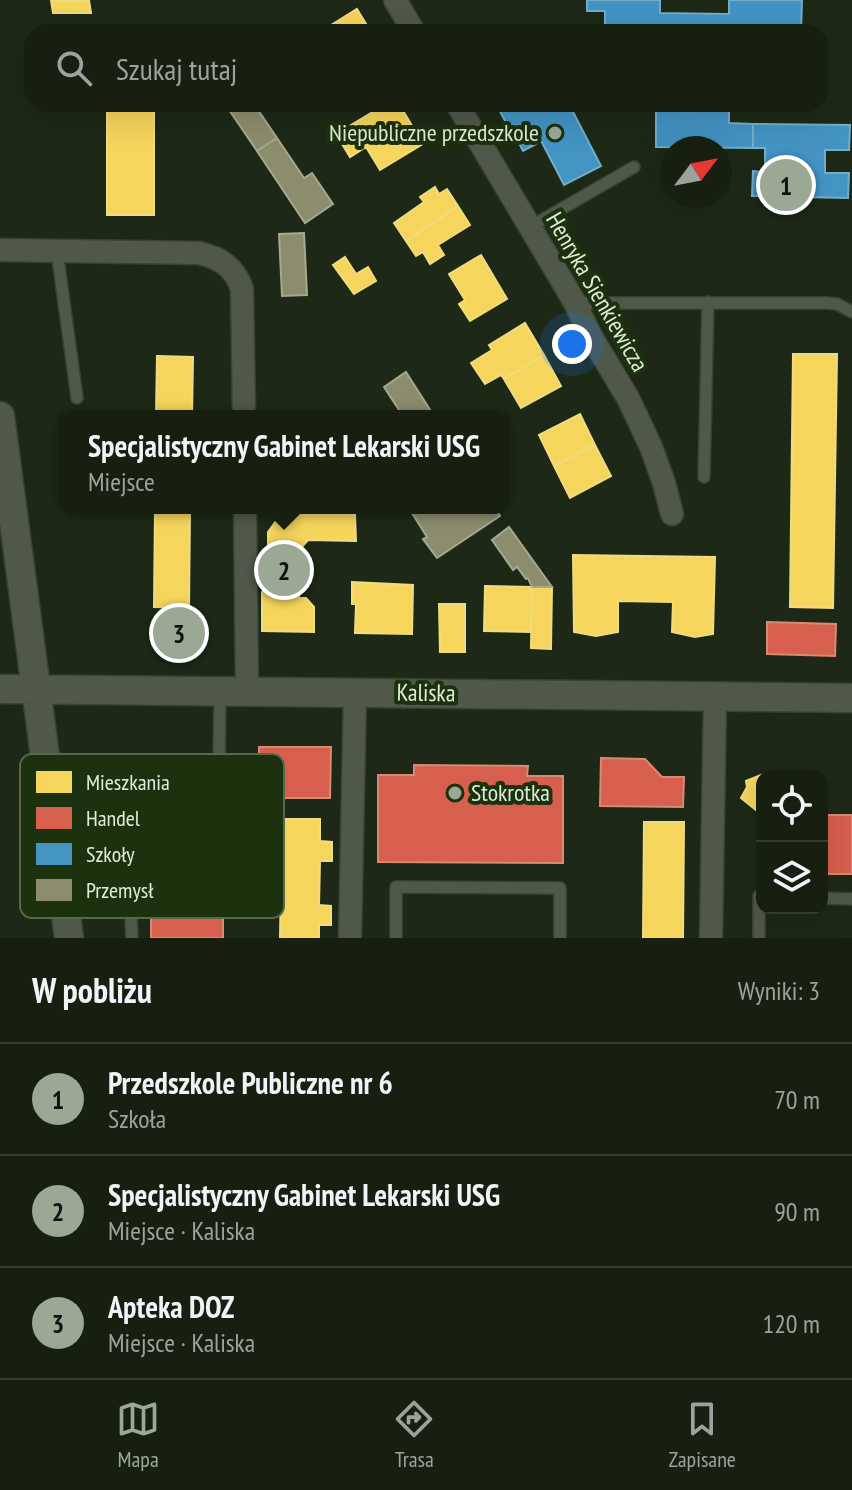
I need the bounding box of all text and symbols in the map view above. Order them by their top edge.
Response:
search box [24,24,828,112]
icon: search [52,46,96,90]
text: Szukaj tutaj [116,49,237,88]
place label: Niepubliczne przedszkole [329,117,539,148]
marker: Niepubliczne przedszkole [546,124,564,142]
north arrow [660,136,732,208]
pin: 1 [760,155,812,215]
street label: Henryka Sienkiewicza [539,207,656,377]
your location [552,324,592,364]
popup [58,410,510,514]
text: Specjalistyczny Gabinet Lekarski USG [88,426,480,465]
text: Miejsce [88,465,155,498]
pin: 2 [258,540,310,600]
pin: 3 [153,603,205,663]
street label: Kaliska [396,676,456,709]
legend [20,754,284,918]
text: Mieszkania [86,768,170,796]
map controls [756,770,828,914]
button: locate [756,770,828,842]
place label: Stokrotka [471,777,550,808]
marker: Stokrotka [446,784,464,802]
text: Handel [86,804,141,832]
text: Szkoły [86,840,135,868]
button: layers [756,842,828,914]
text: Przemysł [86,876,154,904]
text: W pobliżu [32,968,152,1012]
text: Wyniki: 3 [738,974,820,1007]
text: Przedszkole Publiczne nr 6 [108,1063,393,1102]
text: 1 [52,1083,64,1116]
text: 70 m [774,1083,820,1116]
text: Szkoła [108,1102,166,1135]
text: Specjalistyczny Gabinet Lekarski USG [108,1175,500,1214]
text: 2 [52,1195,64,1228]
text: 90 m [774,1195,820,1228]
text: Miejsce · Kaliska [108,1214,255,1247]
text: Apteka DOZ [108,1287,234,1326]
text: 3 [52,1307,64,1340]
text: 120 m [762,1307,820,1340]
text: Miejsce · Kaliska [108,1326,255,1359]
tab: Mapa [116,1397,160,1473]
tab: Trasa [392,1397,436,1473]
tab: Zapisane [668,1397,736,1473]

